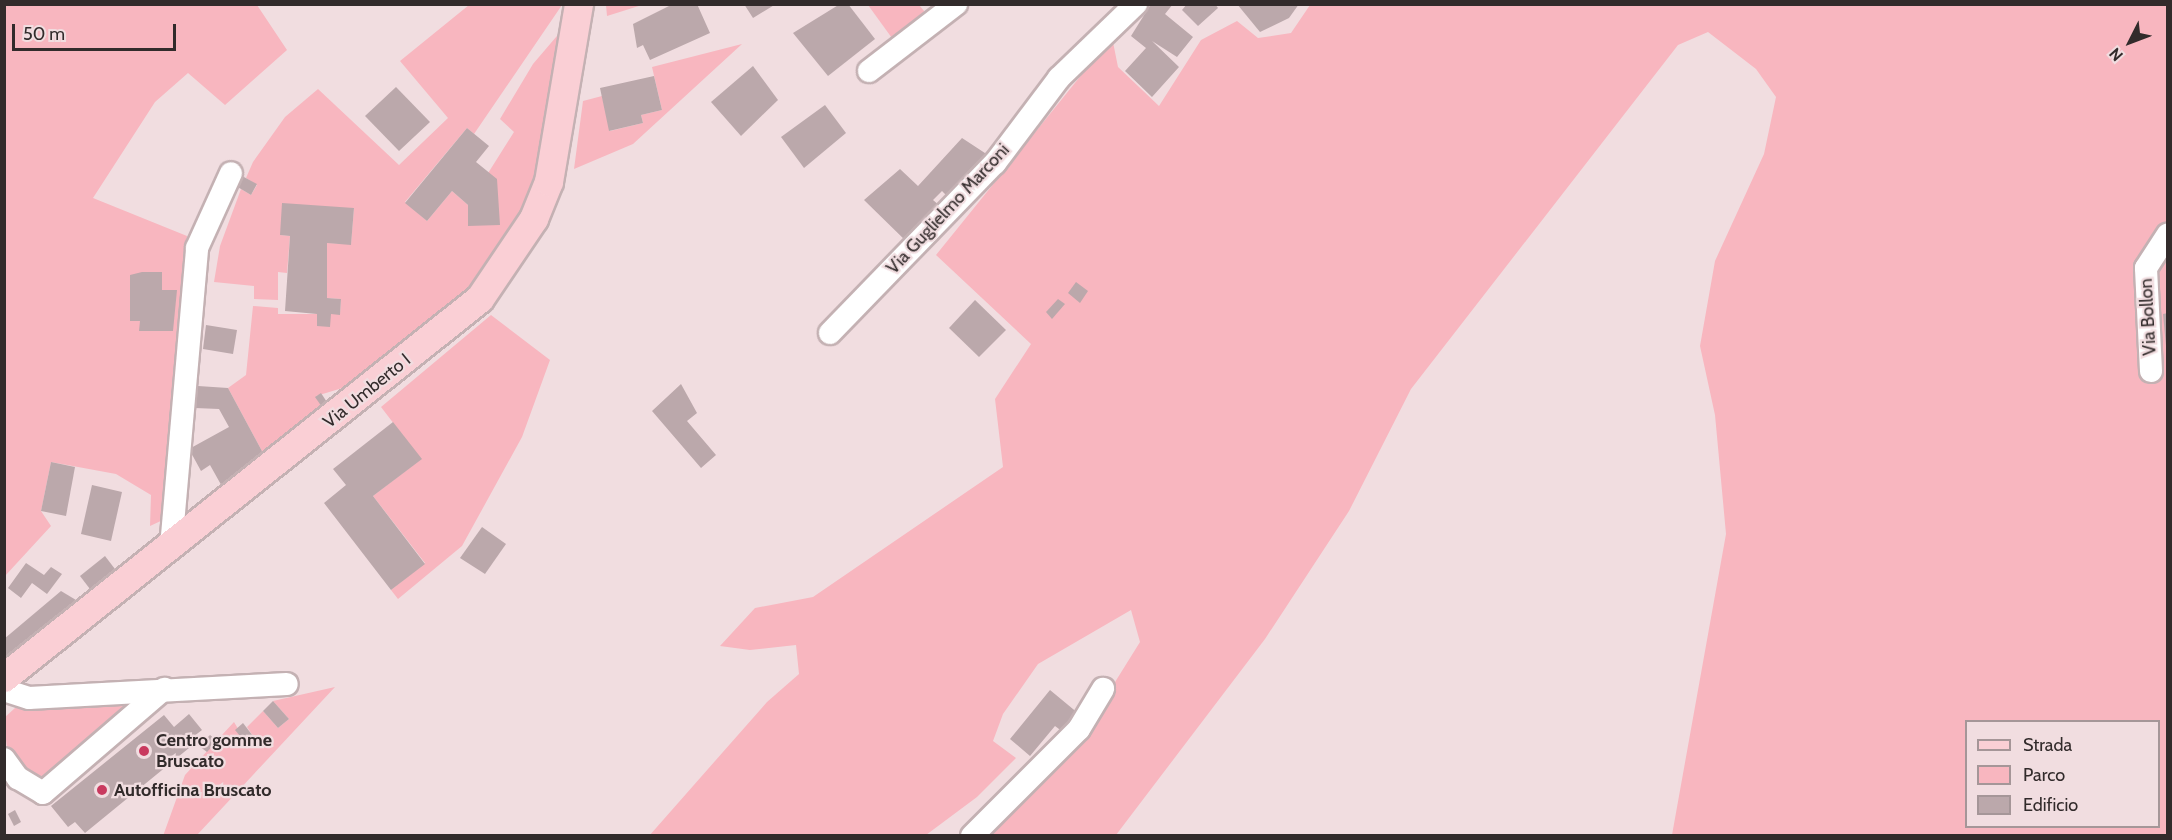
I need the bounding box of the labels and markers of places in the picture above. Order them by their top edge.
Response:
place label: Centro gomme Bruscato [156,730,272,772]
marker: Centro gomme Bruscato [137,744,151,758]
place label: Autofficina Bruscato [114,779,272,801]
marker: Autofficina Bruscato [95,783,109,797]

